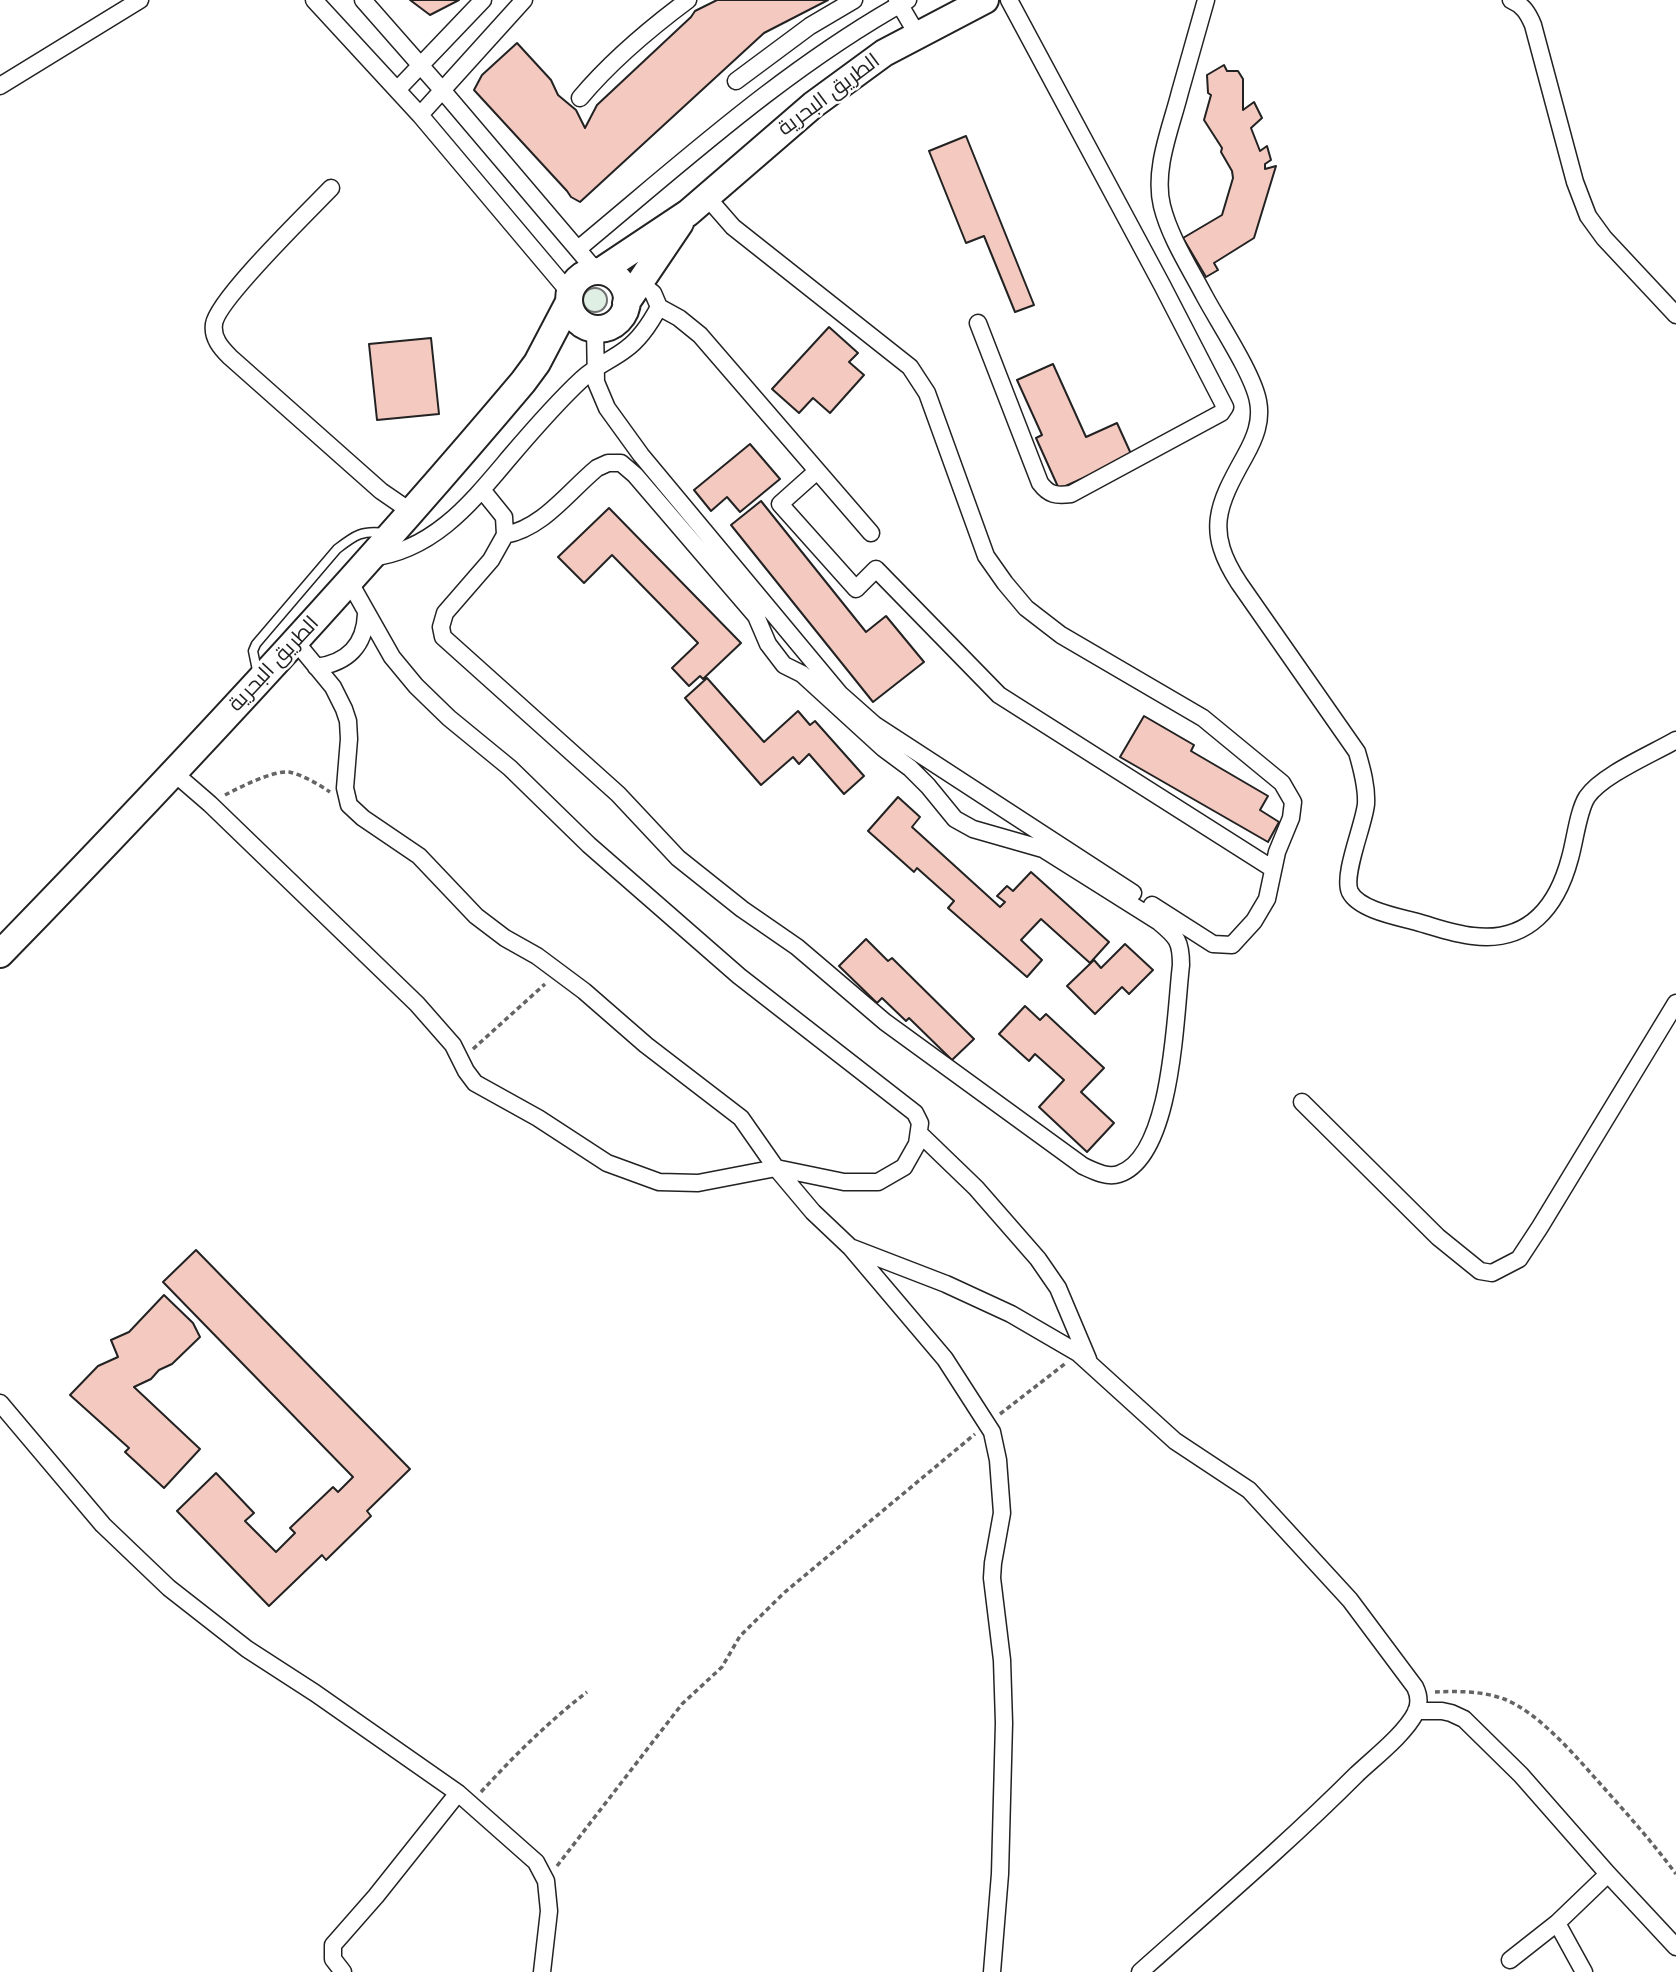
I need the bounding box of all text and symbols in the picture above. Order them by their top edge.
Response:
street label: الطريق البحرية [773,48,885,142]
street label: الطريق البحرية [223,611,325,717]

